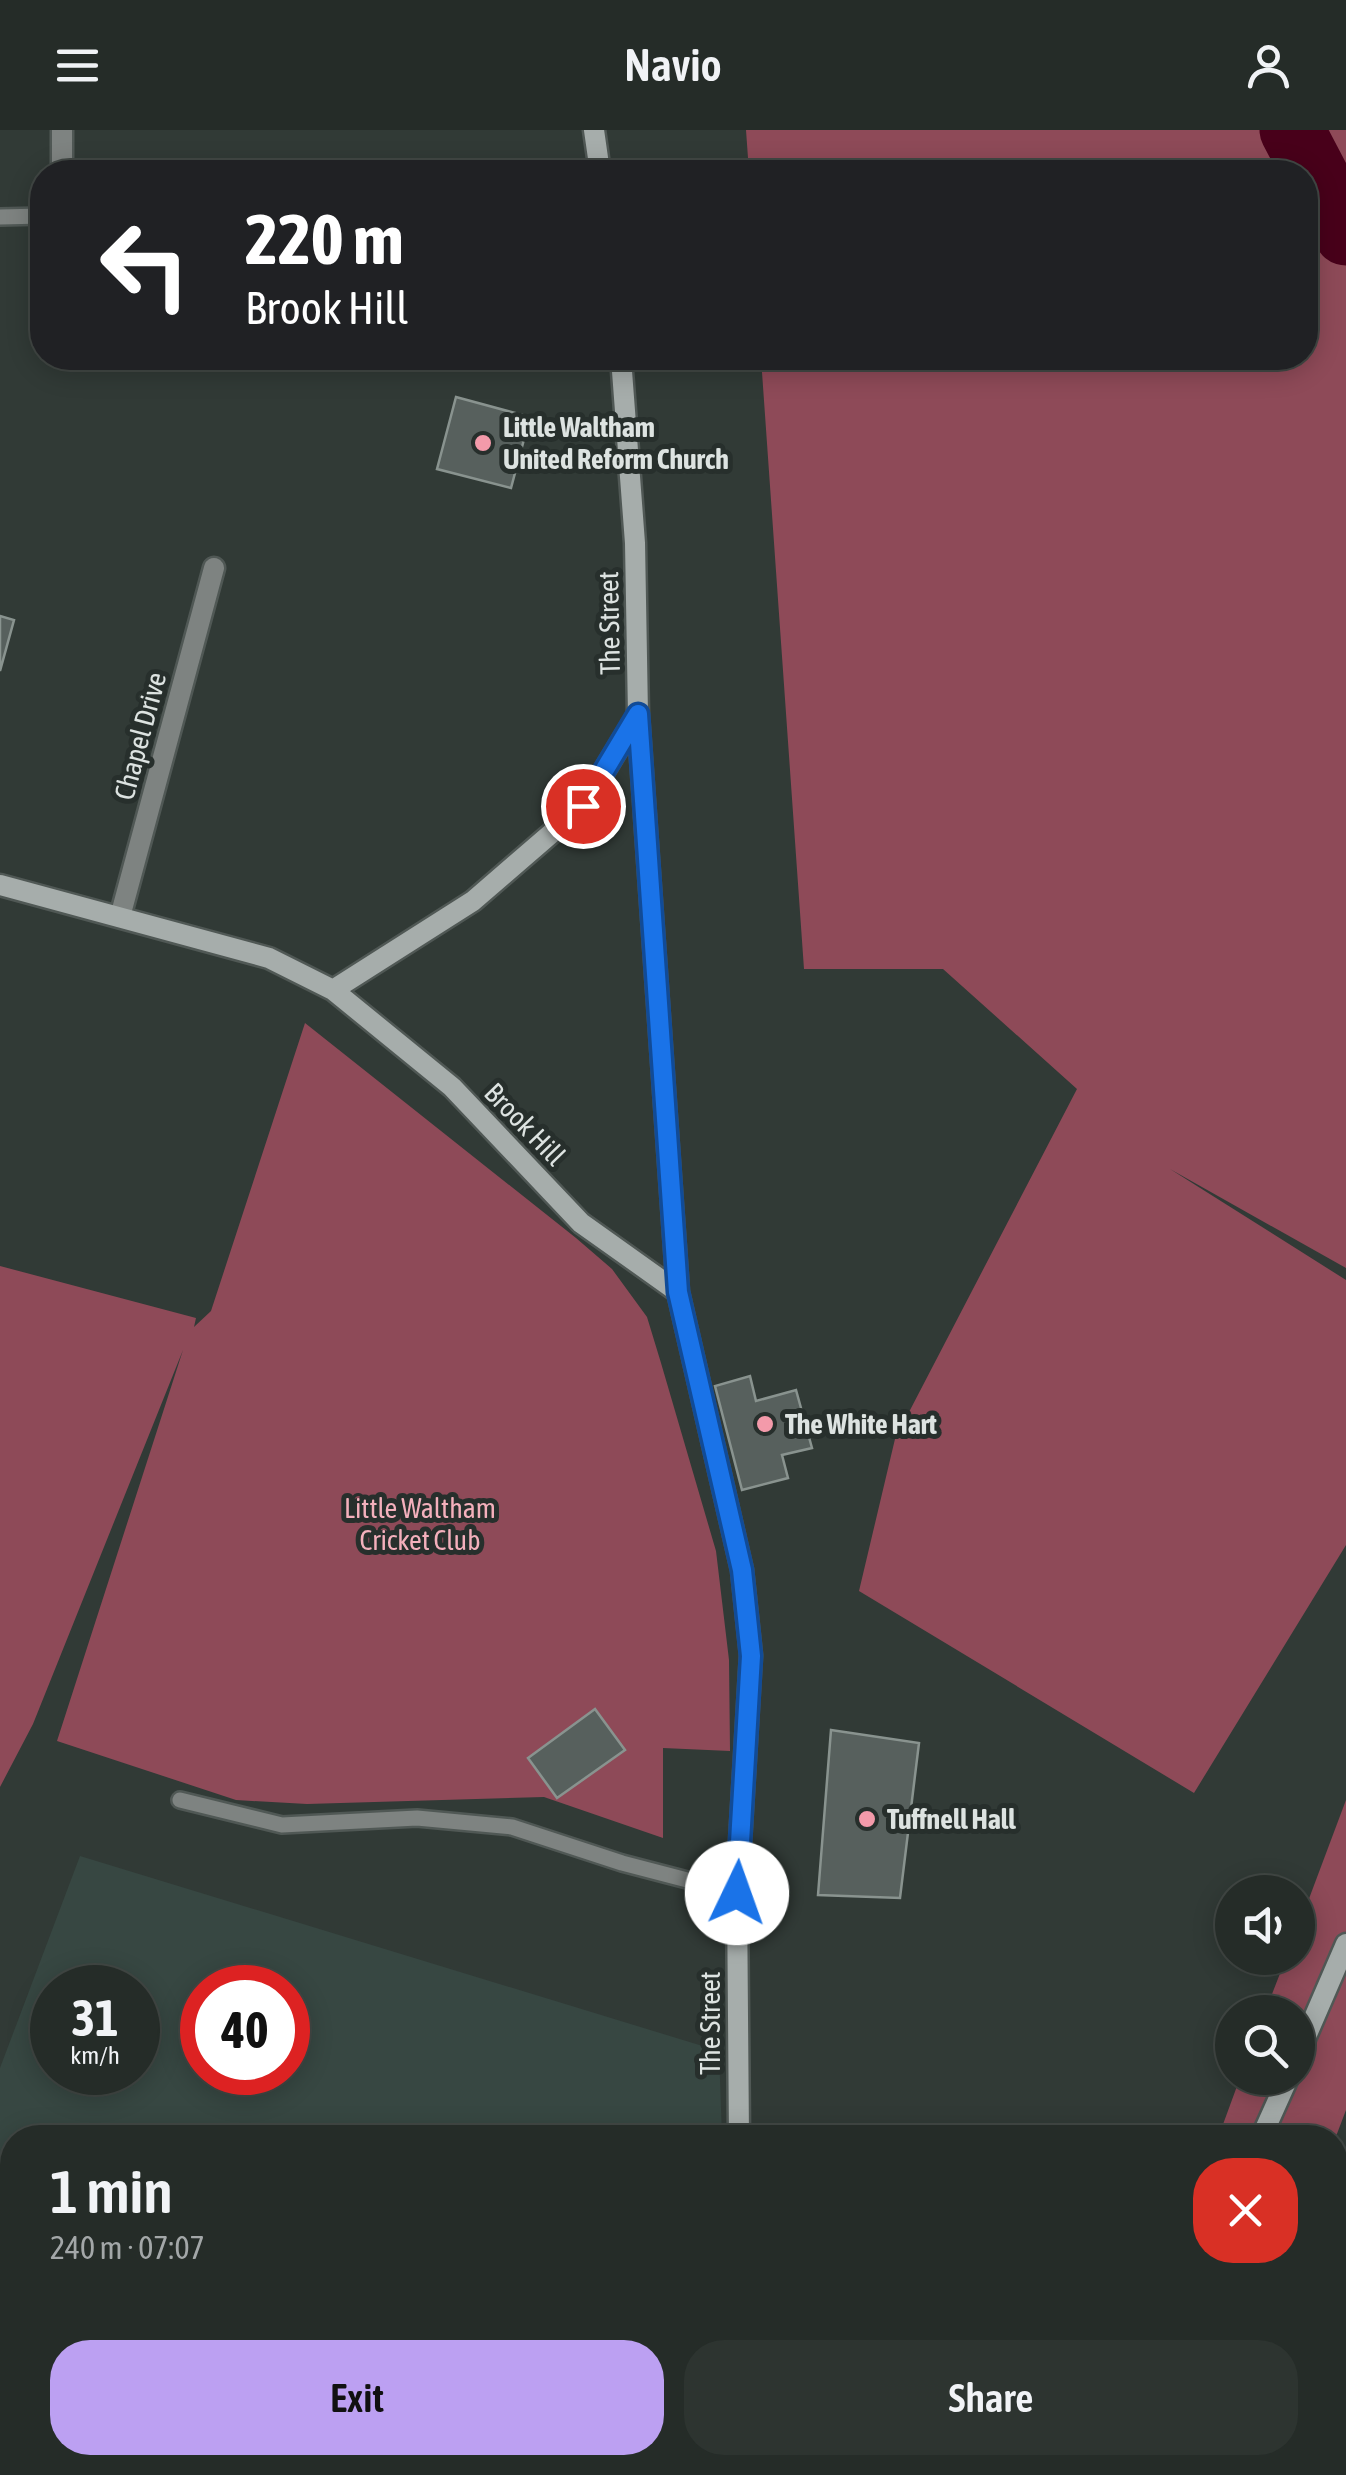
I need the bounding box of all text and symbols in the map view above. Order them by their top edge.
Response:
icon: menu [50,38,105,93]
icon: person [1241,38,1296,93]
text: Navio [624,39,722,91]
text: 220 m [245,199,404,279]
icon: left [80,200,210,330]
text: Brook Hill [245,282,408,334]
place label: Little Waltham United Reform Church [503,411,729,475]
marker: Little Waltham United Reform Church [472,432,494,454]
street label: The Street [592,571,626,675]
street label: Chapel Drive [108,669,172,803]
pin [541,764,626,849]
icon: arrive [556,779,611,834]
street label: Brook Hill [478,1076,572,1172]
place label: The White Hart [785,1408,937,1440]
marker: The White Hart [754,1413,776,1435]
park label: Little Waltham Cricket Club [344,1492,496,1556]
place label: Tuffnell Hall [887,1803,1016,1835]
marker: Tuffnell Hall [856,1808,878,1830]
position arrow [685,1841,789,1945]
map controls [1215,1875,1315,2095]
button: sound [1215,1875,1315,1975]
speed limit sign: 40 [180,1965,310,2095]
street label: The Street [694,1971,726,2075]
text: 31 [71,1989,118,2047]
button: search [1215,1995,1315,2095]
text: km/h [70,2041,120,2069]
text: 1 min [50,2157,173,2226]
button: close [1193,2158,1298,2263]
text: 240 m · 07:07 [50,2229,205,2266]
button: Exit [50,2340,664,2455]
button: Share [684,2340,1298,2455]

